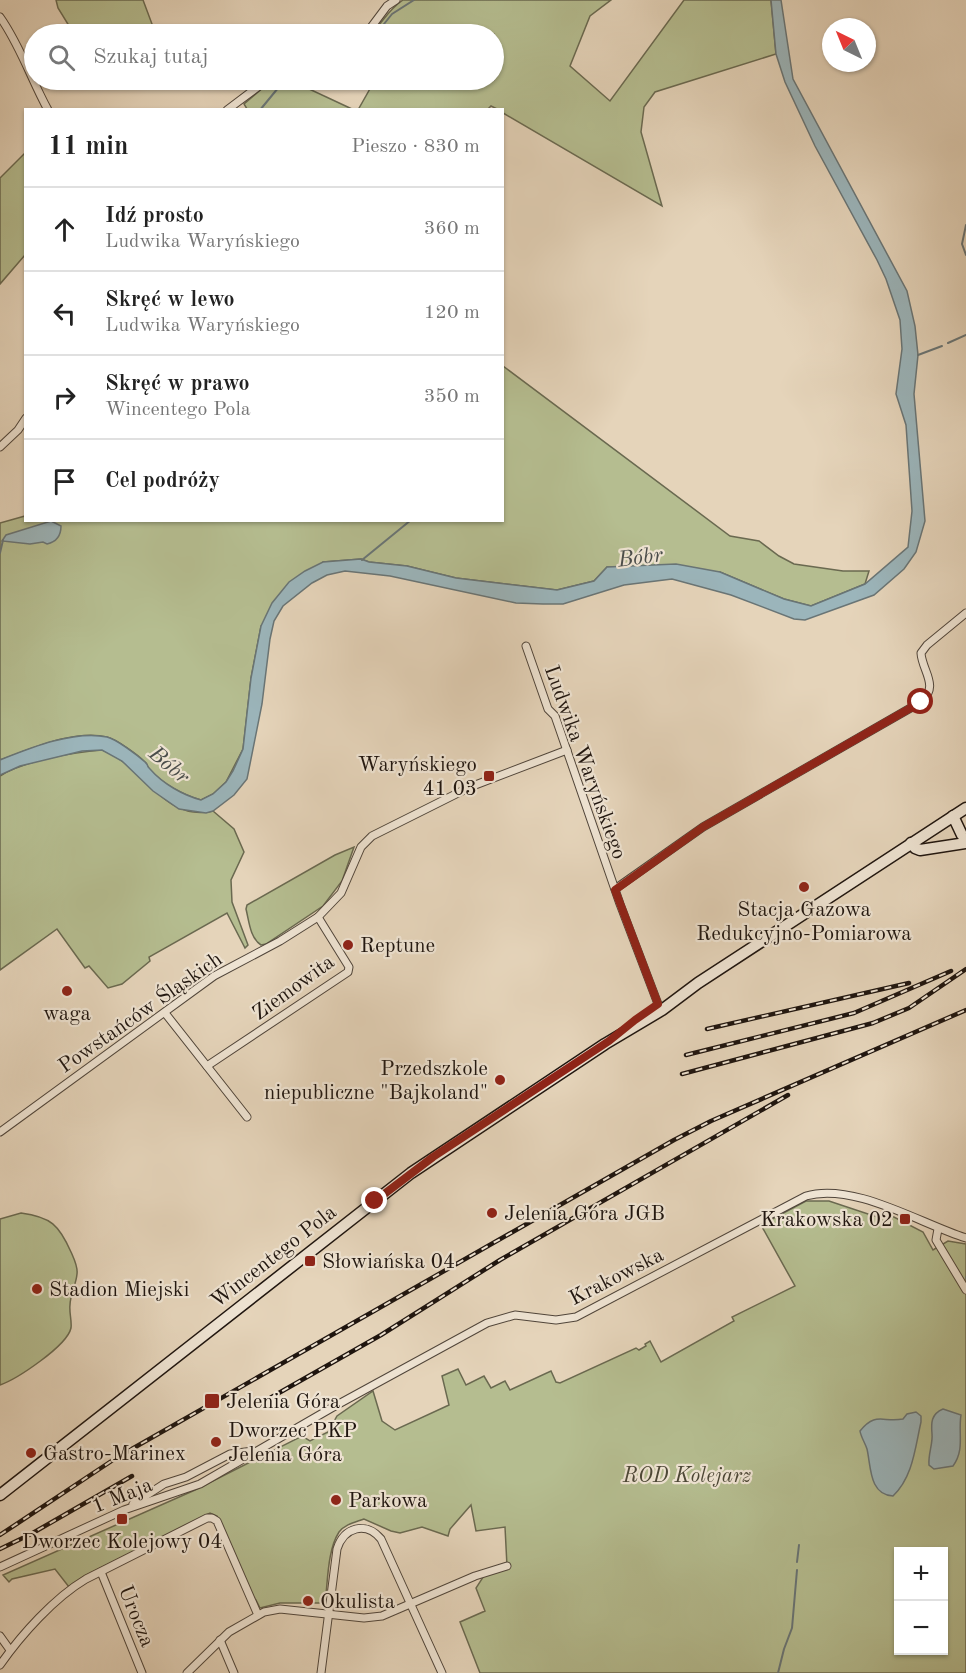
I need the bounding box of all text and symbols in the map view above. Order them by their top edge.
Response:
north arrow [822,18,876,72]
search box [24,24,504,90]
icon: search [45,41,78,74]
text: Szukaj tutaj [93,46,209,68]
text: 11 min [48,134,128,160]
text: Pieszo · 830 m [351,137,480,157]
text: Idź prosto [105,205,204,227]
icon: ahead [48,213,81,246]
text: 360 m [424,219,480,239]
text: Ludwika Waryńskiego [105,232,300,252]
text: Skręć w lewo [105,289,235,311]
icon: left [48,297,81,330]
text: 120 m [424,303,480,323]
text: Ludwika Waryńskiego [105,316,300,336]
text: Skręć w prawo [105,373,250,395]
icon: right [48,381,81,414]
text: 350 m [424,387,480,407]
text: Wincentego Pola [105,400,251,420]
icon: arrive [48,465,81,498]
text: Cel podróży [105,470,220,492]
water label: Bóbr [615,544,665,572]
street label: Ludwika Waryńskiego [540,663,629,862]
route start [907,688,933,714]
water label: Bóbr [143,742,194,789]
place label: Waryńskiego 41 03 [358,755,477,800]
marker: Waryńskiego 41 03 [482,769,496,783]
marker: Stacja Gazowa Redukcyjno-Pomiarowa [797,880,811,894]
place label: Stacja Gazowa Redukcyjno-Pomiarowa [696,900,912,945]
place label: Reptune [360,936,435,957]
marker: Reptune [341,938,355,952]
street label: Powstańców Śląskich [52,945,227,1078]
street label: Ziemowita [249,952,339,1025]
marker: waga [60,984,74,998]
place label: waga [43,1004,91,1025]
place label: Przedszkole niepubliczne "Bajkoland" [264,1059,488,1104]
marker: Przedszkole niepubliczne "Bajkoland" [493,1073,507,1087]
route end [361,1187,387,1213]
street label: Wincentego Pola [207,1202,341,1313]
place label: Jelenia Góra JGB [504,1204,665,1225]
marker: Jelenia Góra JGB [485,1206,499,1220]
place label: Krakowska 02 [760,1210,893,1231]
marker: Krakowska 02 [898,1212,912,1226]
street label: Krakowska [566,1245,667,1310]
place label: Słowiańska 04 [322,1252,455,1273]
marker: Słowiańska 04 [303,1254,317,1268]
place label: Stadion Miejski [49,1280,189,1301]
marker: Stadion Miejski [30,1282,44,1296]
marker: Jelenia Góra [203,1392,221,1410]
place label: Jelenia Góra [226,1392,340,1413]
place label: Dworzec PKP Jelenia Góra [228,1421,357,1466]
marker: Dworzec PKP Jelenia Góra [209,1435,223,1449]
place label: Gastro-Marinex [43,1444,186,1465]
marker: Gastro-Marinex [24,1446,38,1460]
park label: ROD Kolejarz [622,1466,751,1487]
street label: 1 Maja [89,1475,156,1518]
place label: Parkowa [348,1491,427,1512]
marker: Parkowa [329,1493,343,1507]
marker: Dworzec Kolejowy 04 [115,1512,129,1526]
place label: Dworzec Kolejowy 04 [22,1532,222,1553]
map controls [894,1547,948,1655]
button: + [894,1547,948,1601]
street label: Urocza [114,1583,157,1650]
place label: Okulista [320,1592,395,1613]
marker: Okulista [301,1594,315,1608]
button: − [894,1601,948,1655]

